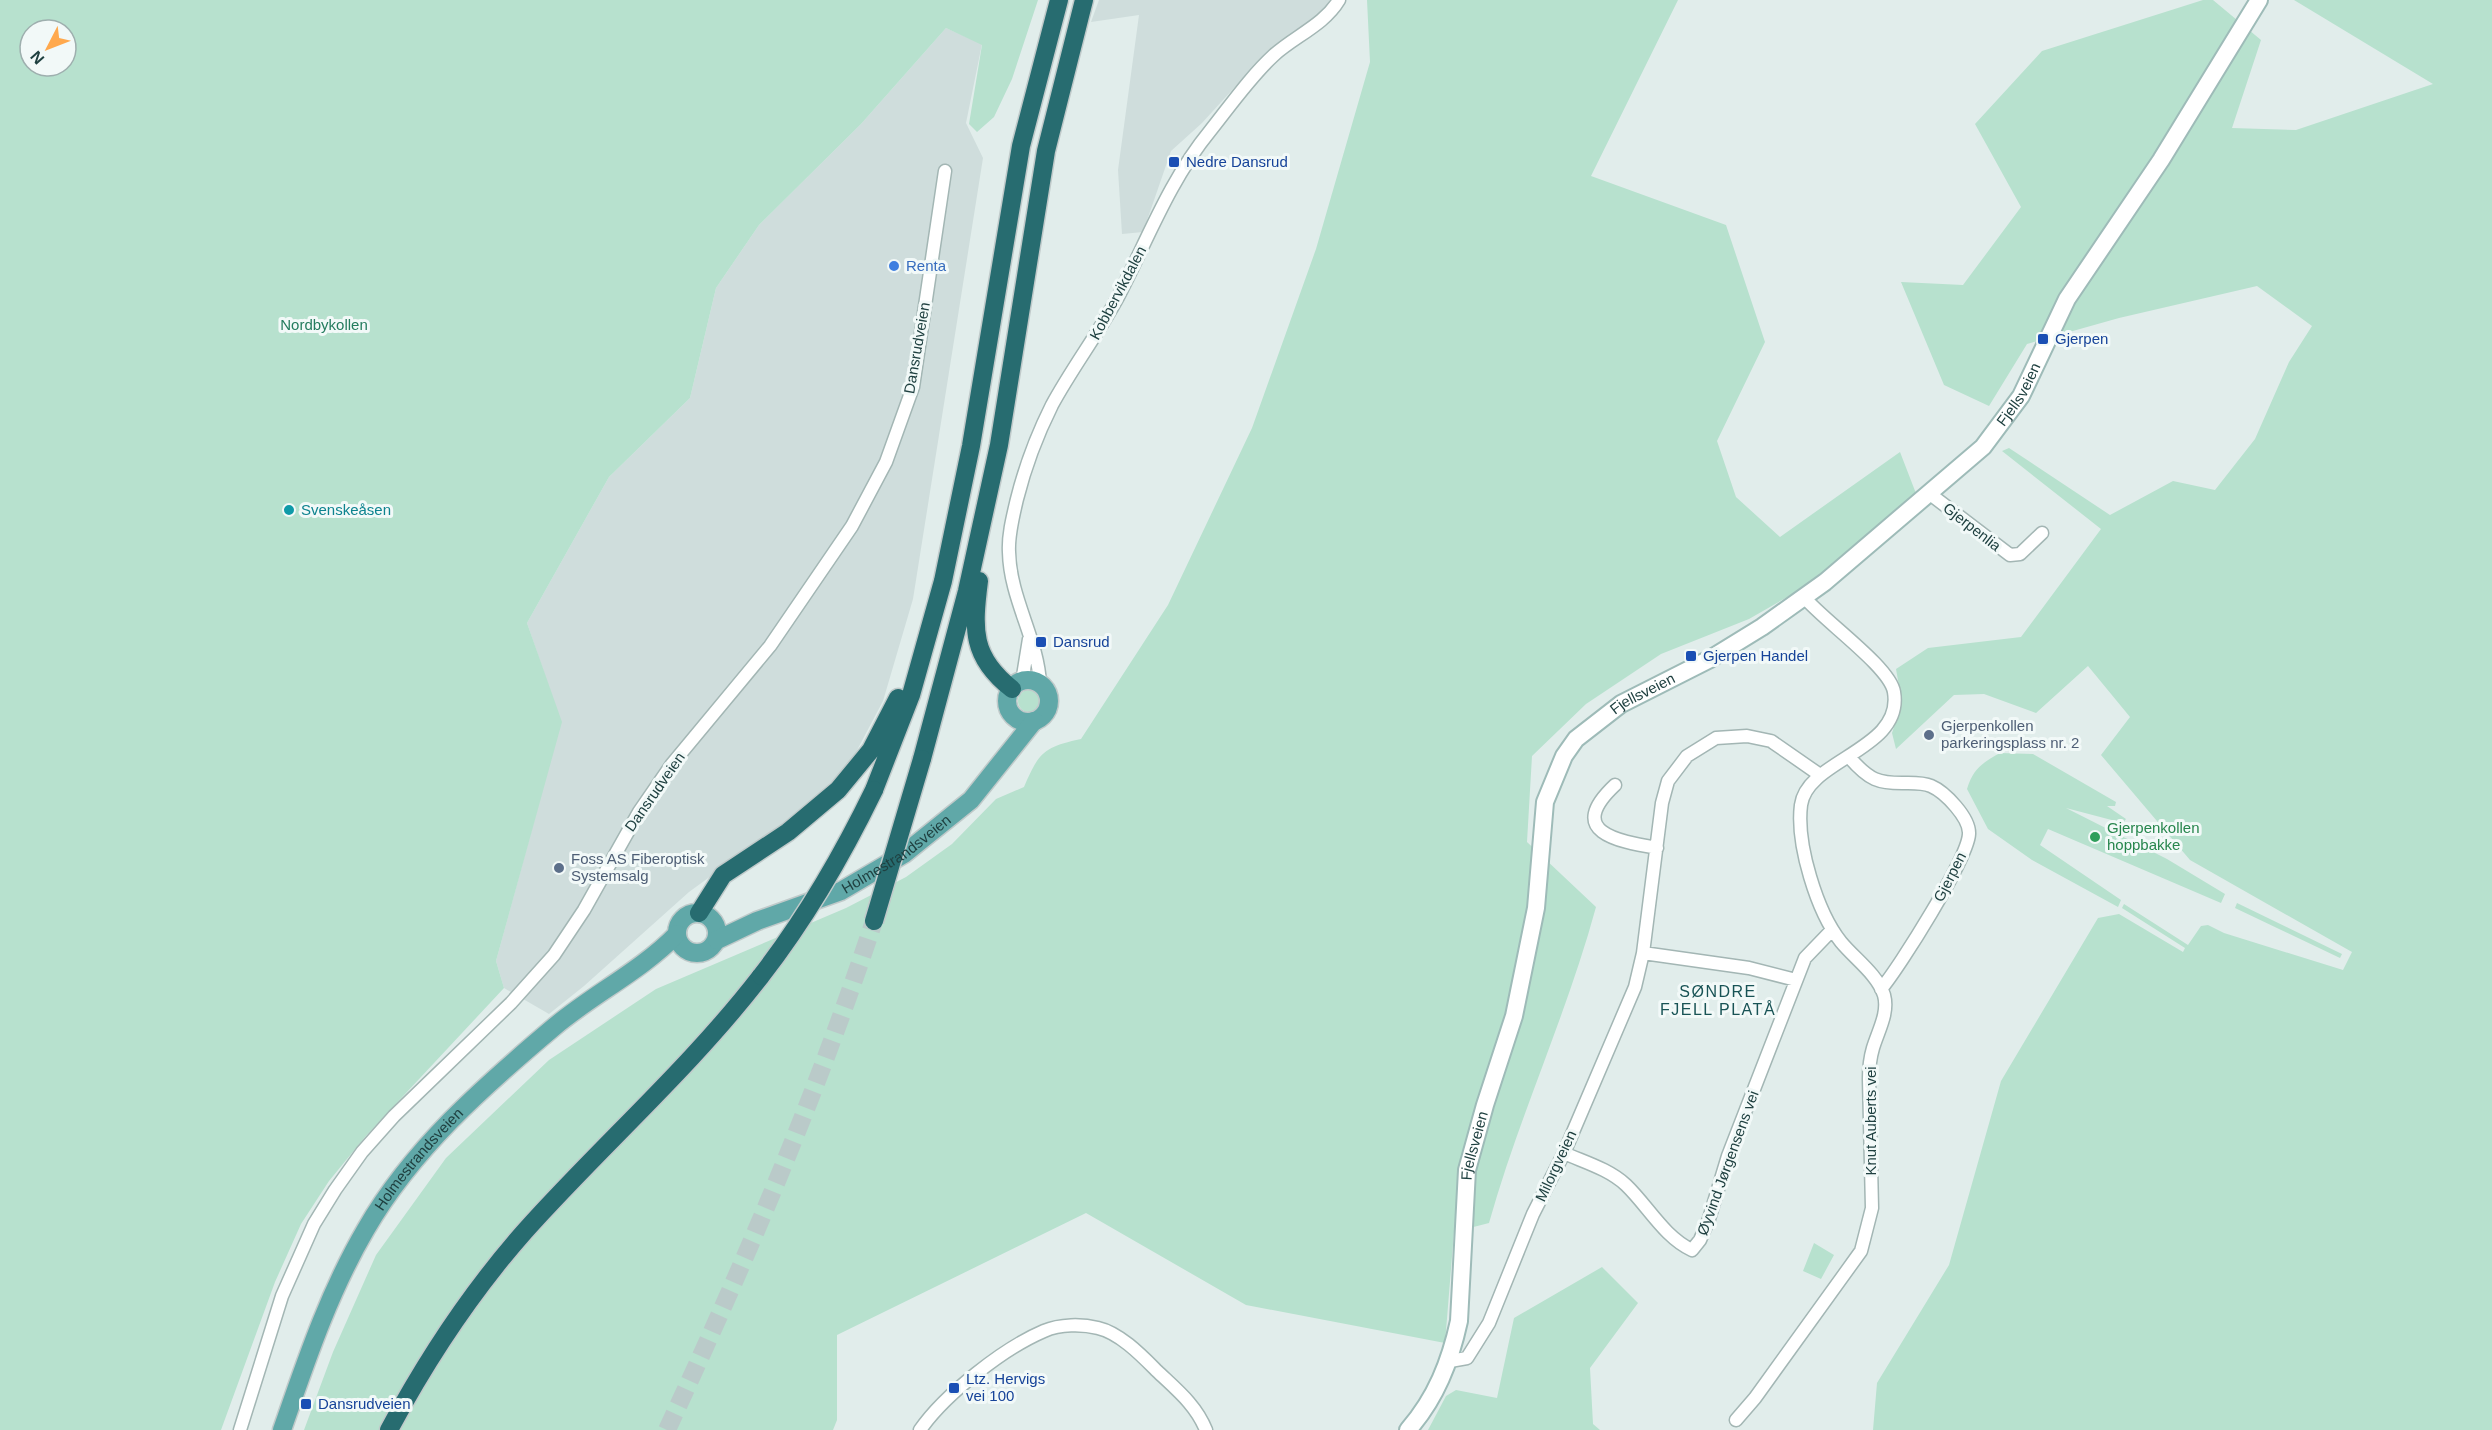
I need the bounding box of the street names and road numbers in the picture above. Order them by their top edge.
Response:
street label: Kobbervikdalen [1086,243,1149,342]
street label: Dansrudveien [900,301,933,395]
street label: Fjellsveien [1993,360,2044,429]
street label: Gjerpenlia [1940,499,2005,555]
street label: Fjellsveien [1606,669,1678,717]
street label: Dansrudveien [621,749,688,834]
street label: Holmestrandsveien [838,811,954,897]
street label: Gjerpen [1930,849,1969,904]
street label: Knut Auberts vei [1862,1066,1879,1176]
street label: Øyvind Jørgensens vei [1693,1088,1762,1237]
street label: Holmestrandsveien [371,1104,466,1213]
street label: Fjellsveien [1457,1109,1491,1181]
street label: Milorgveien [1532,1127,1579,1204]

